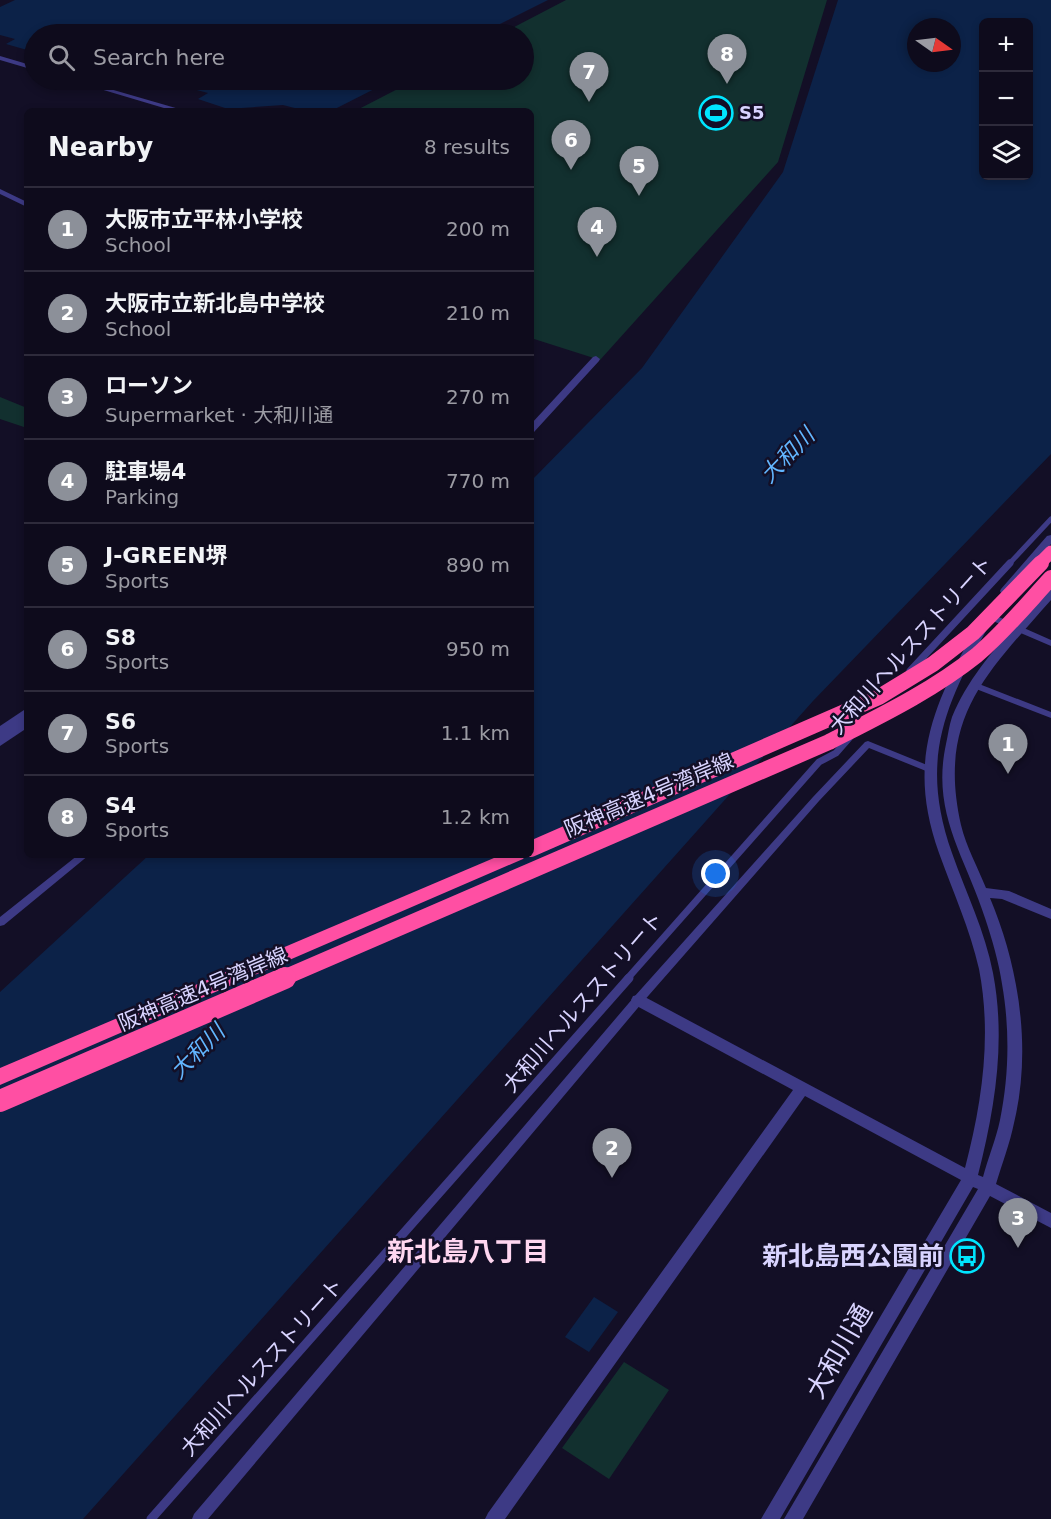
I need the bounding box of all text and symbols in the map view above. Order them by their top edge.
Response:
north arrow [907,18,961,72]
map controls [979,18,1033,180]
button: + [979,18,1033,72]
search box [24,24,534,90]
pin: 8 [708,34,746,84]
icon: search [45,41,78,74]
text: Search here [93,45,225,70]
pin: 7 [570,52,608,102]
button: − [979,72,1033,126]
sports icon: S5 [698,95,734,131]
place label: S5 [739,102,765,123]
pin: 6 [552,120,590,170]
button: layers [979,126,1033,180]
text: Nearby [48,132,153,162]
text: 8 results [424,135,510,159]
pin: 5 [620,146,658,196]
text: 大阪市立平林小学校 [105,207,303,232]
pin: 4 [578,208,616,257]
text: 1 [61,217,74,241]
text: 200 m [446,217,510,241]
text: School [105,233,171,257]
text: 大阪市立新北島中学校 [105,291,325,316]
text: 2 [61,301,74,325]
text: 210 m [446,301,510,325]
text: School [105,317,171,341]
text: ローソン [105,373,193,398]
text: 3 [61,385,74,409]
text: 270 m [446,385,510,409]
text: Supermarket · 大和川通 [105,403,333,427]
water label: 大和川 [755,421,821,488]
text: 駐車場4 [105,459,186,484]
text: 4 [61,469,74,493]
text: 770 m [446,469,510,493]
text: Parking [105,485,179,509]
text: J-GREEN堺 [105,543,228,568]
street label: 大和川ヘルスストリート [825,551,997,739]
text: 5 [61,553,74,577]
text: 890 m [446,553,510,577]
text: Sports [105,569,169,593]
text: S8 [105,625,136,650]
text: 6 [61,637,74,661]
text: 950 m [446,637,510,661]
text: Sports [105,650,169,674]
text: S6 [105,709,136,734]
text: 7 [61,721,74,745]
text: 1.1 km [441,721,510,745]
pin: 1 [988,724,1028,774]
text: Sports [105,734,169,758]
street label: 阪神高速4号湾岸線 [561,749,737,841]
text: S4 [105,793,136,818]
text: 8 [61,805,74,829]
text: 1.2 km [441,805,510,829]
text: Sports [105,818,169,842]
your location [701,859,730,888]
street label: 大和川ヘルスストリート [498,907,668,1097]
street label: 阪神高速4号湾岸線 [115,943,291,1035]
water label: 大和川 [165,1018,231,1084]
pin: 2 [592,1128,632,1178]
pin: 3 [998,1198,1038,1248]
district label: 新北島八丁目 [387,1236,549,1267]
bus stop icon: 新北島西公園前 [949,1238,985,1274]
place label: 新北島西公園前 [762,1241,944,1271]
street label: 大和川ヘルスストリート [176,1273,348,1461]
street label: 大和川通 [800,1298,878,1404]

